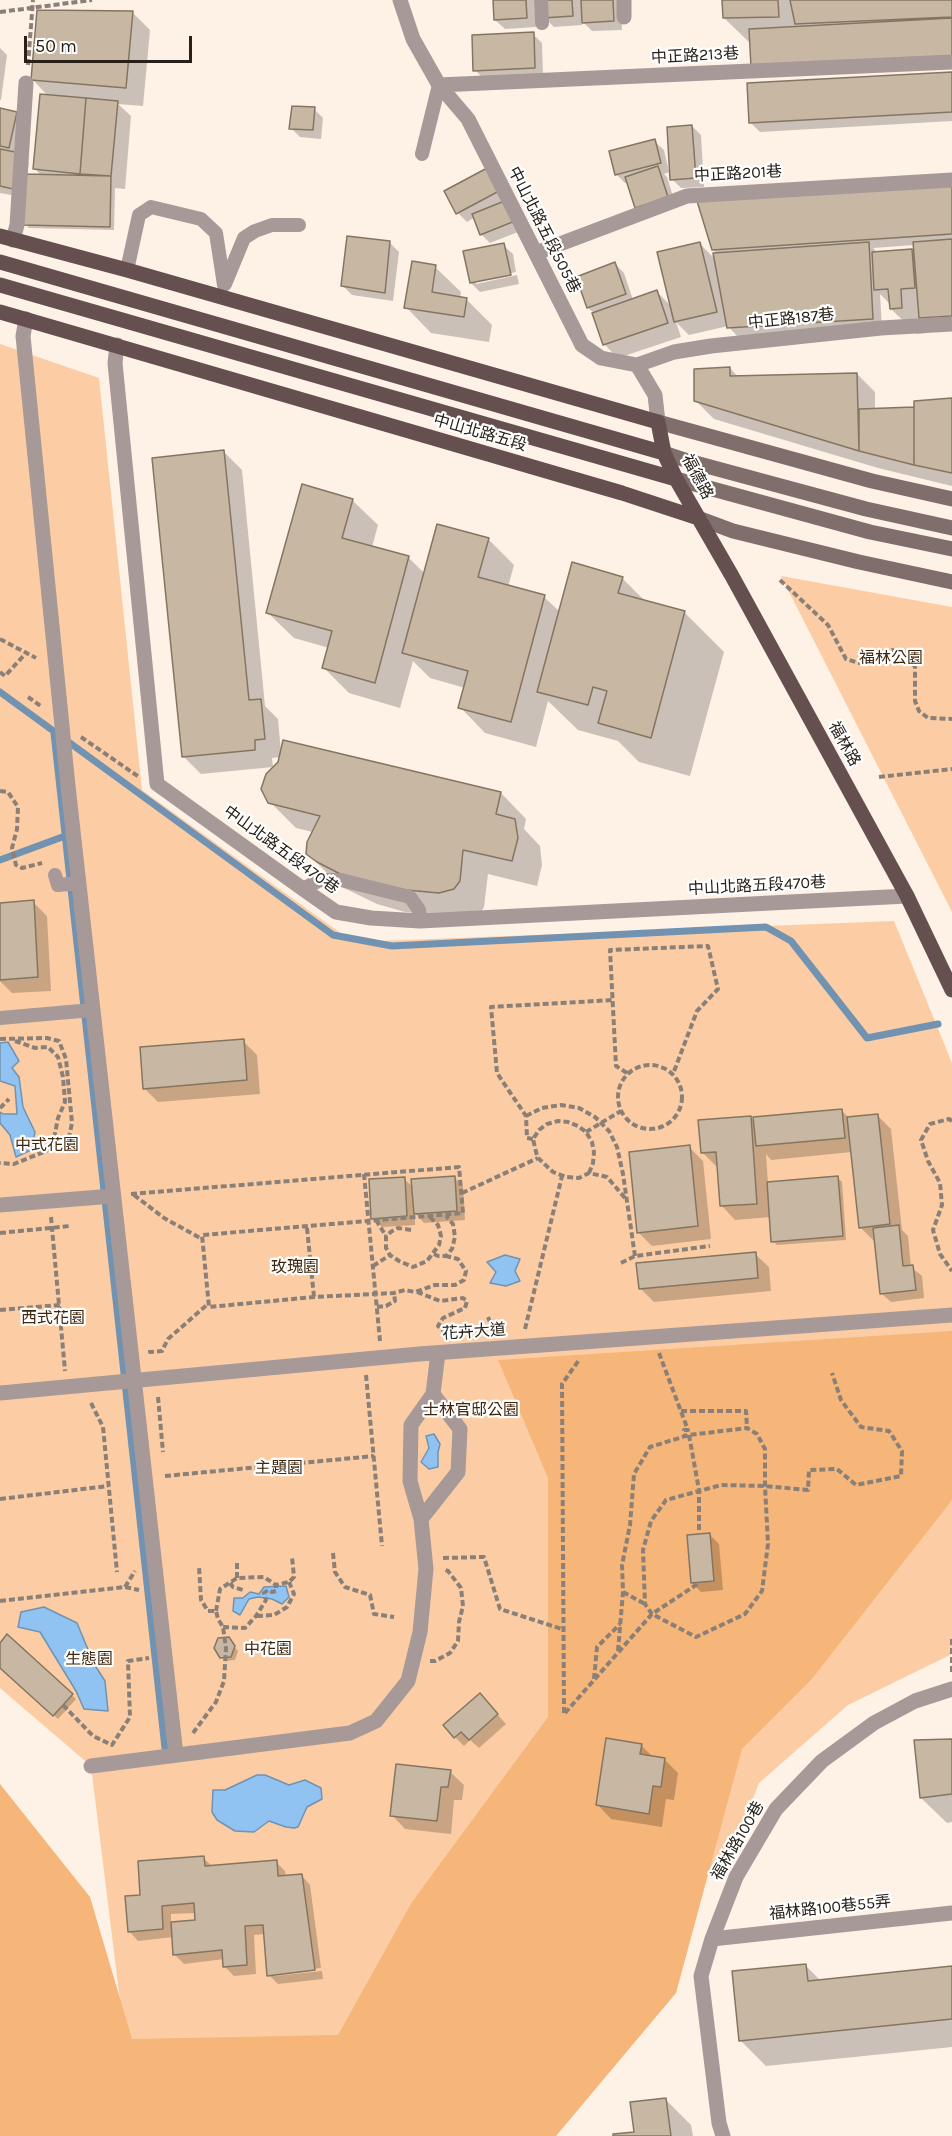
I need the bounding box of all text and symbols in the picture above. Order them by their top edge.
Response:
scale bar [27,24,195,62]
text: 50 m [35,35,77,57]
street label: 中正路213巷 [651,44,739,68]
street label: 中正路201巷 [694,162,782,186]
street label: 中山北路五段505巷 [504,163,584,297]
street label: 中正路187巷 [747,305,835,333]
street label: 中山北路五段 [431,411,529,455]
street label: 福德路 [677,451,717,503]
park label: 福林公園 [859,648,923,668]
street label: 福林路 [824,718,864,770]
street label: 中山北路五段470巷 [220,802,342,898]
street label: 中山北路五段470巷 [688,873,826,899]
park label: 中式花園 [15,1135,79,1155]
park label: 玫瑰園 [271,1257,319,1277]
park label: 西式花園 [21,1308,85,1328]
street label: 花卉大道 [441,1320,507,1344]
park label: 士林官邸公園 [423,1400,519,1420]
park label: 主題園 [255,1458,303,1478]
park label: 中花園 [244,1639,292,1659]
park label: 生態園 [65,1649,113,1669]
street label: 福林路100巷 [708,1798,768,1884]
street label: 福林路100巷55弄 [768,1892,892,1924]

